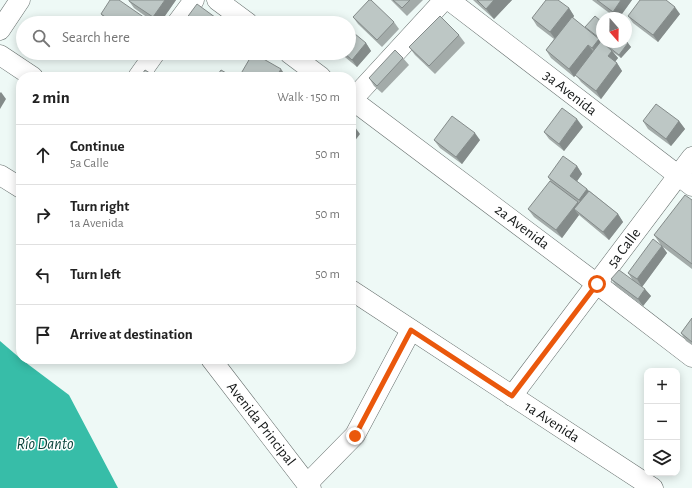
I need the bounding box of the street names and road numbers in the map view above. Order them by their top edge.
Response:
street label: 3a Avenida [541,68,600,118]
street label: 2a Avenida [492,202,552,252]
street label: 5a Calle [605,226,643,270]
street label: Avenida Principal [224,379,298,469]
street label: 1a Avenida [522,399,582,445]

